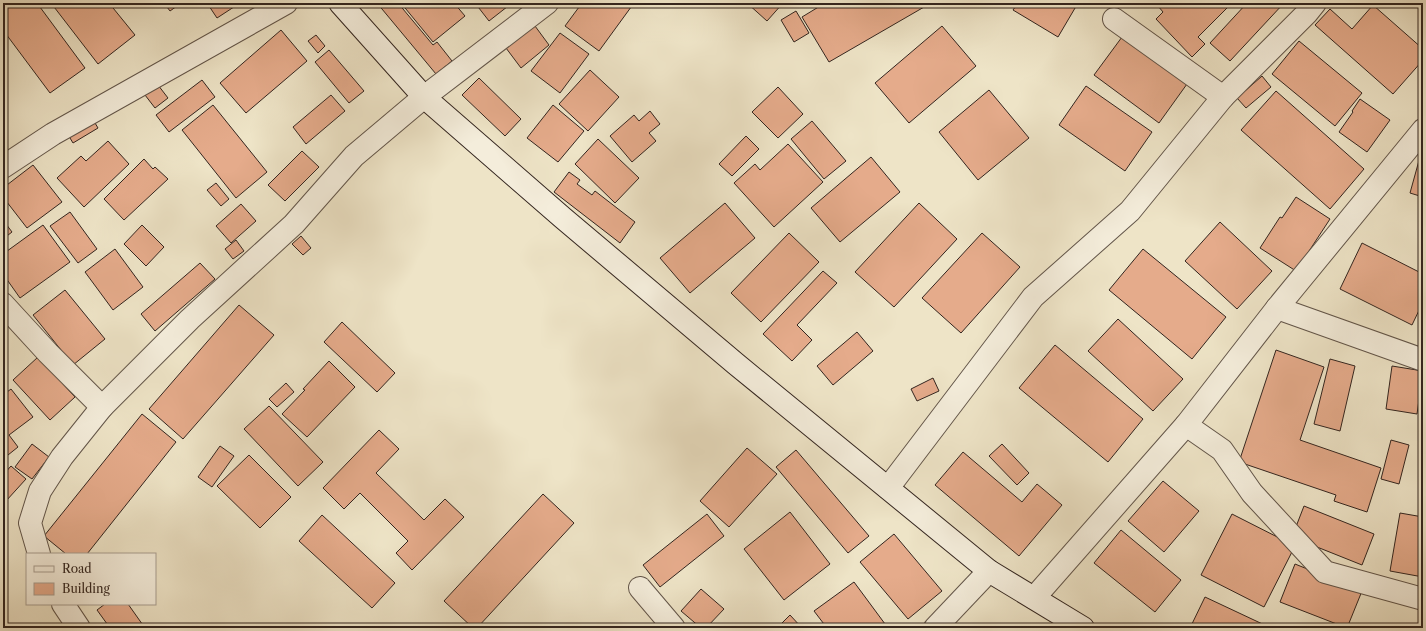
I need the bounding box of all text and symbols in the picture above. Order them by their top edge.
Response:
legend [26,553,156,605]
text: Road [62,561,92,576]
text: Building [62,581,110,596]

